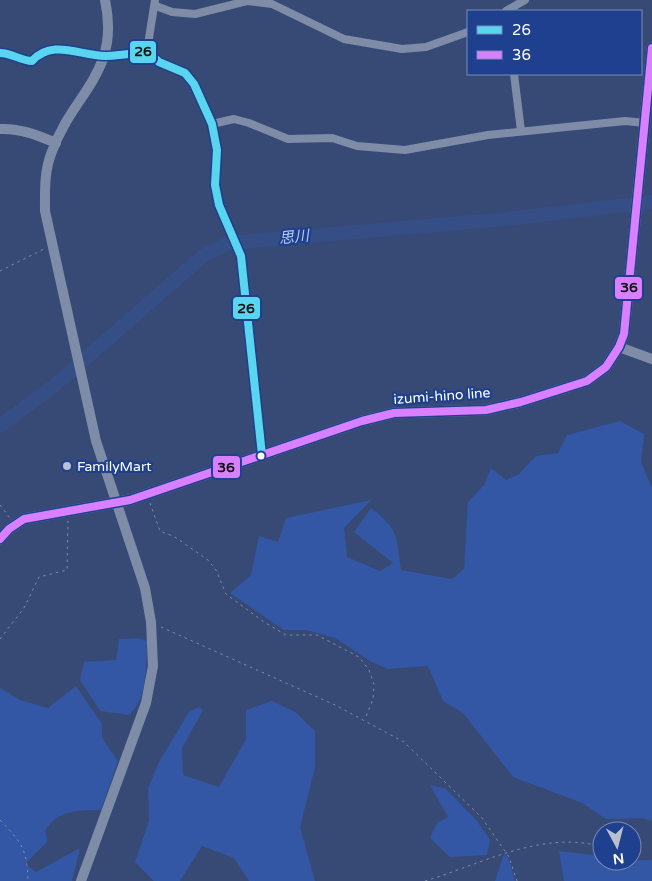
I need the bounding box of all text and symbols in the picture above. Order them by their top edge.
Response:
legend [467,10,642,75]
text: 26 [512,21,531,39]
line badge: 26 [129,40,157,64]
text: 26 [134,43,152,60]
text: 36 [512,46,531,64]
water label: 思川 [278,226,312,248]
line badge: 36 [614,276,643,300]
text: 36 [620,279,638,296]
line badge: 26 [232,296,261,320]
text: 26 [237,300,255,317]
street label: izumi-hino line [393,384,491,408]
unlabelled marker [256,451,266,461]
line badge: 36 [212,455,241,479]
place label: FamilyMart [77,458,152,475]
text: 36 [217,459,235,476]
marker: FamilyMart [61,460,73,472]
north arrow [592,821,642,871]
text: N [612,849,625,868]

